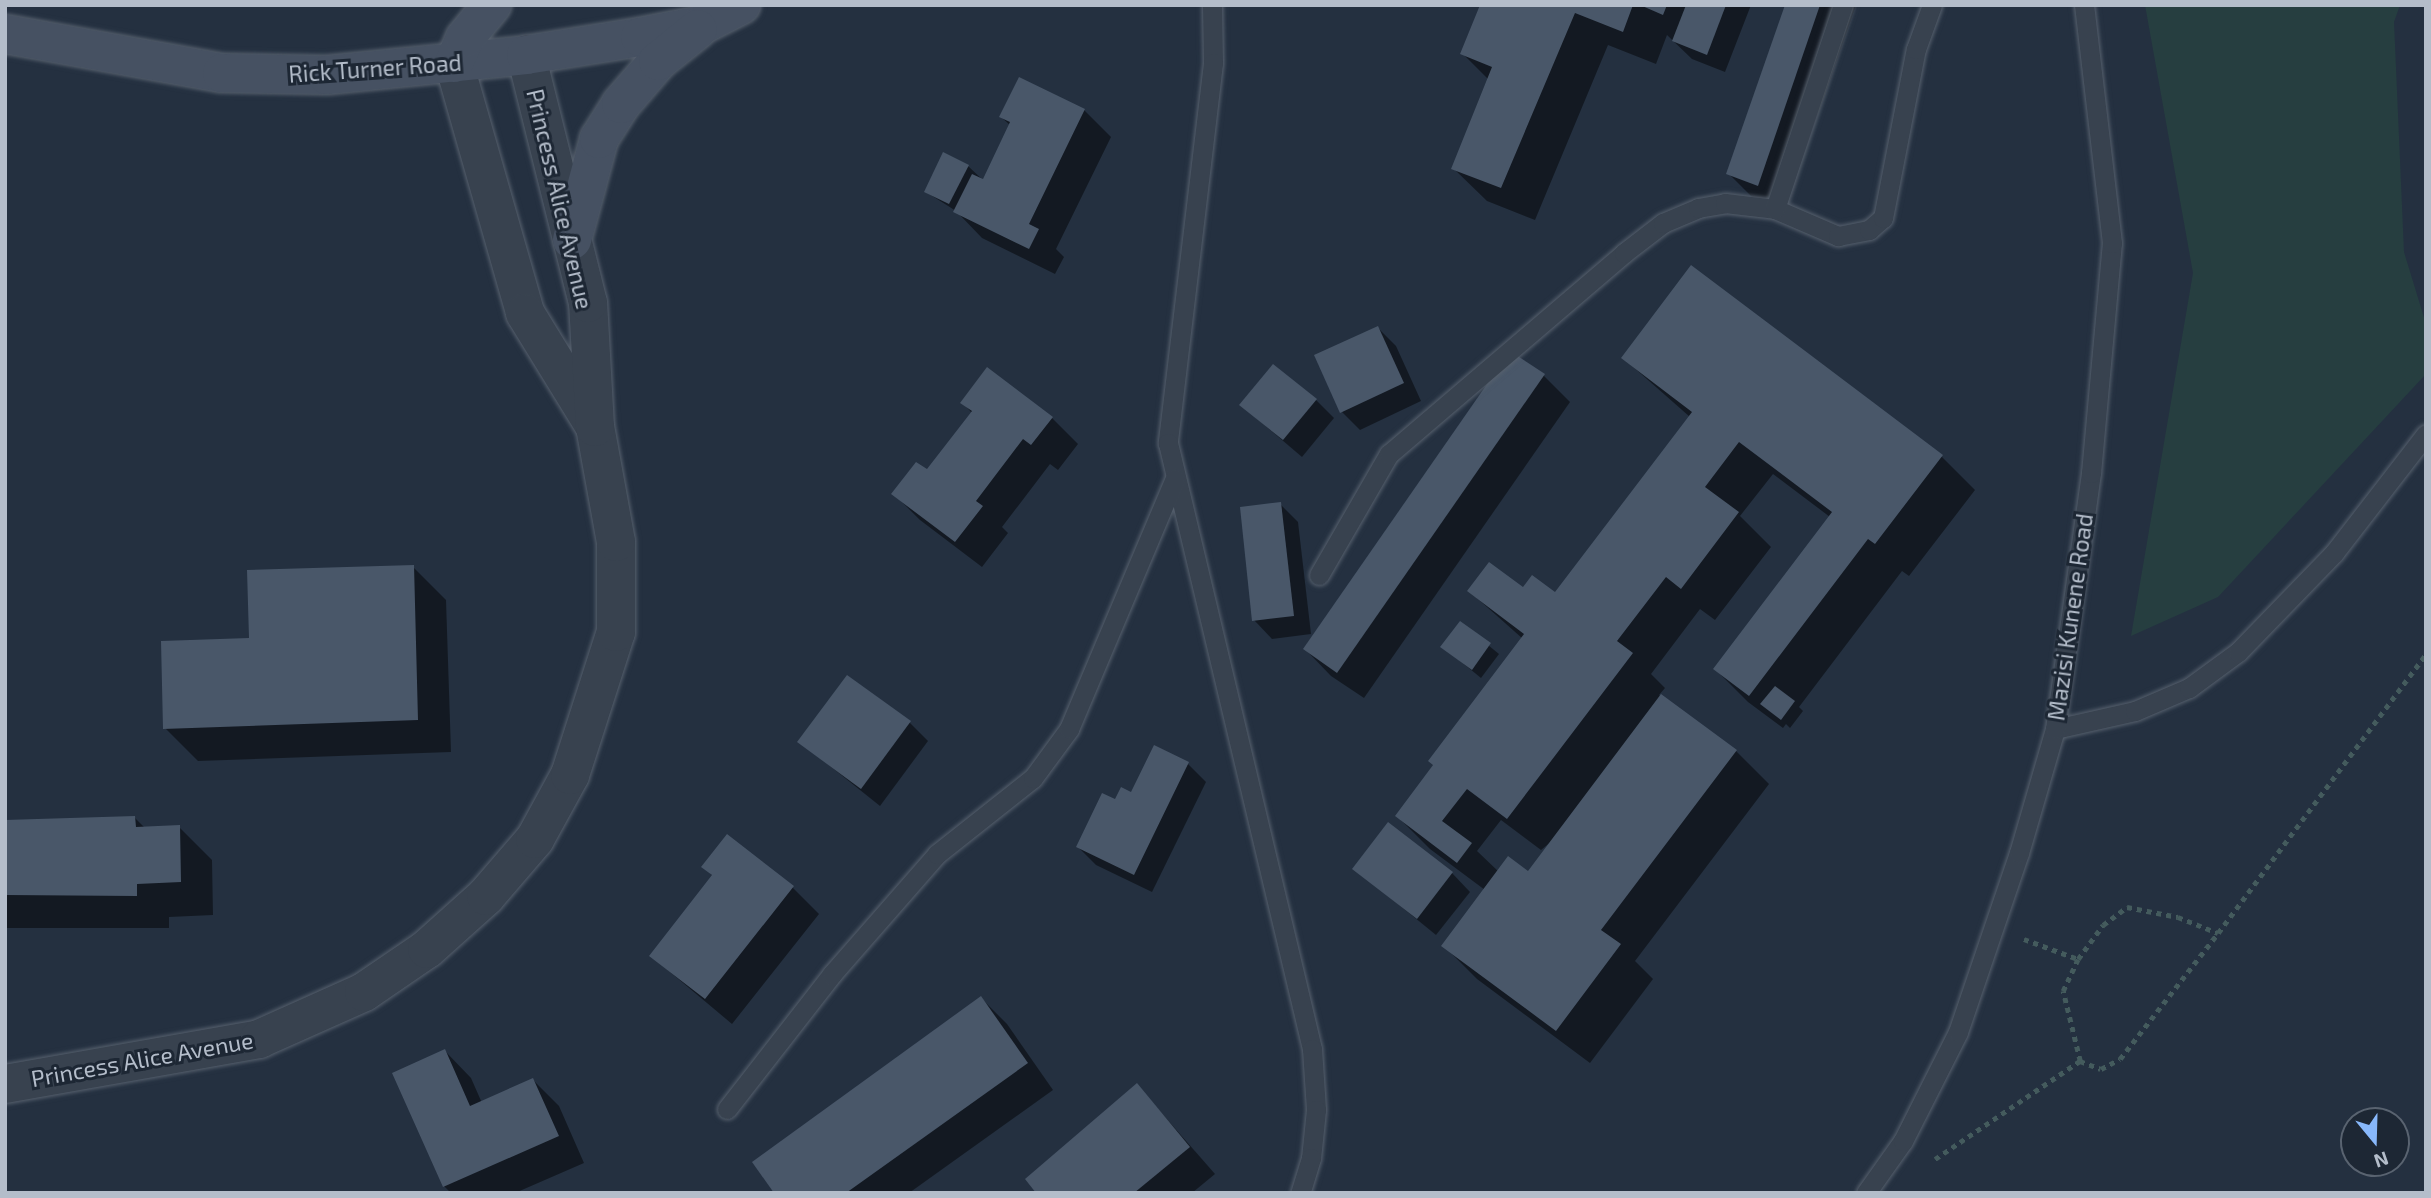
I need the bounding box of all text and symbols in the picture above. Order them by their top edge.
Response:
street label: Rick Turner Road [287,48,463,88]
street label: Princess Alice Avenue [521,86,599,312]
street label: Mazisi Kunene Road [2042,512,2098,722]
street label: Princess Alice Avenue [28,1026,256,1092]
north arrow [2340,1107,2410,1177]
text: N [2371,1147,2392,1174]

